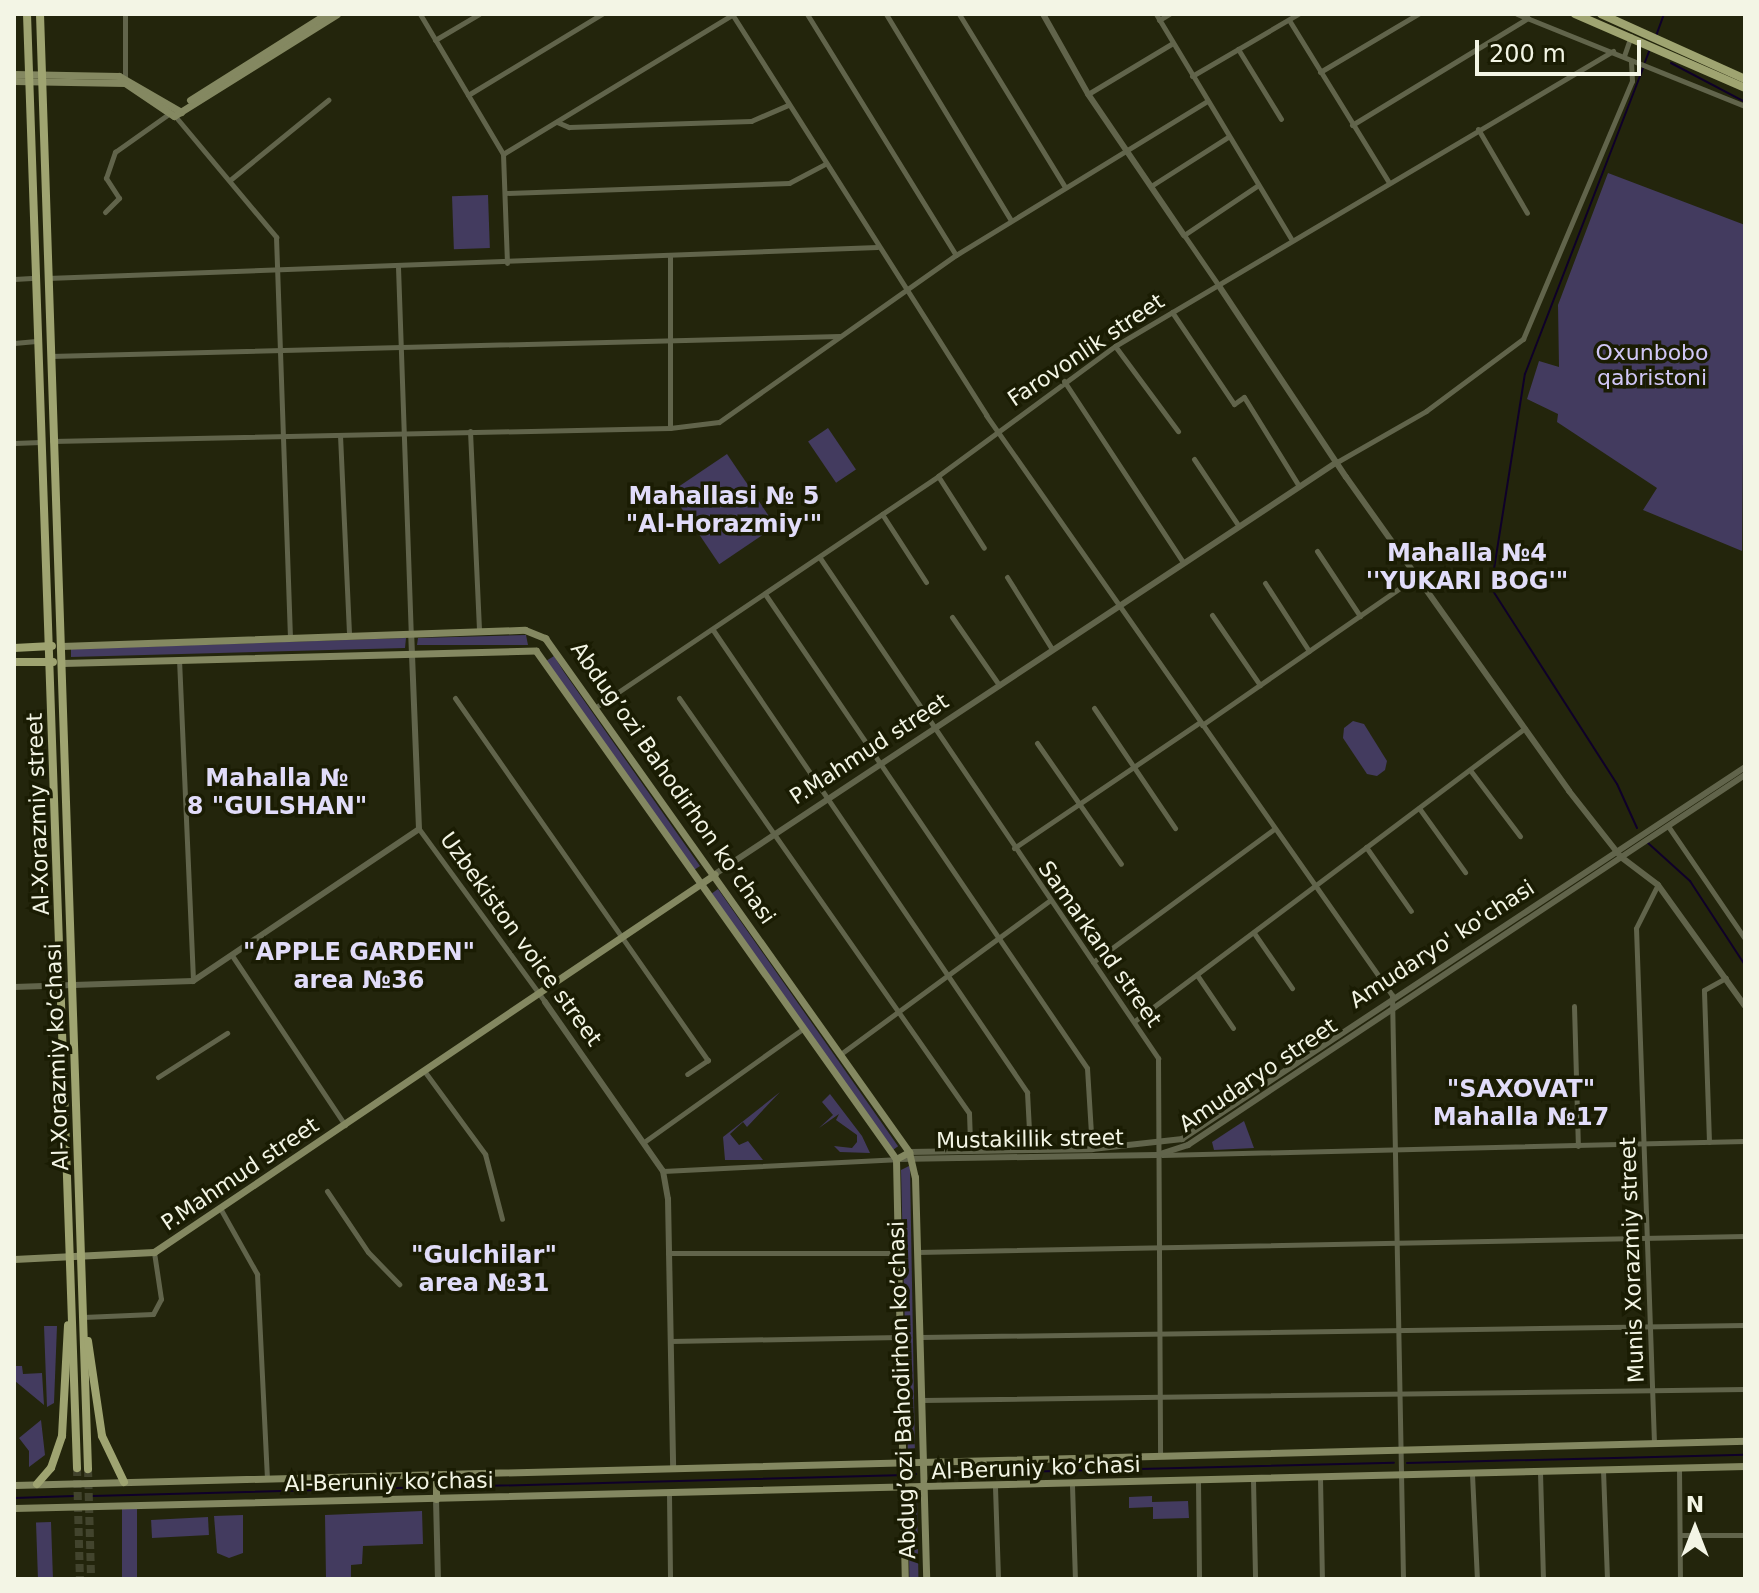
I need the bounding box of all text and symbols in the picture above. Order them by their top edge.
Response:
scale bar [1479,24,1645,74]
text: 200 m [1489,40,1566,68]
street label: Farovonlik street [1003,288,1169,412]
park label: Oxunbobo qabristoni [1595,339,1709,390]
district label: Mahallasi № 5 "Аl-Horazmiy'" [626,483,822,539]
district label: Mahalla №4 ''YUKARI BOG'" [1366,540,1568,596]
street label: Abdug’ozi Bahodirhon ko’chasi [565,637,781,929]
street label: P.Mahmud street [785,688,953,810]
street label: Al-Xorazmiy street [21,712,55,916]
district label: Mahalla № 8 "GULSHAN" [187,765,367,821]
street label: Uzbekiston voice street [434,827,608,1051]
street label: Samarkand street [1033,856,1167,1032]
street label: Amudaryo' ko'chasi [1345,874,1539,1014]
district label: "APPLE GARDEN" area №36 [243,939,475,995]
street label: Al-Xorazmiy ko’chasi [40,943,74,1171]
street label: Amudaryo street [1174,1012,1342,1138]
district label: "SAXOVAT" Mahalla №17 [1433,1076,1609,1132]
street label: P.Mahmud street [156,1112,324,1236]
street label: Mustakillik street [936,1124,1124,1154]
street label: Munis Xorazmiy street [1615,1137,1649,1383]
street label: Abdug’ozi Bahodirhon ko’chasi [883,1220,921,1560]
district label: "Gulchilar" area №31 [411,1242,557,1298]
street label: Al-Beruniy ko’chasi [931,1451,1141,1485]
street label: Al-Beruniy ko’chasi [284,1467,494,1497]
north arrow [1655,1489,1735,1569]
text: N [1686,1492,1704,1517]

